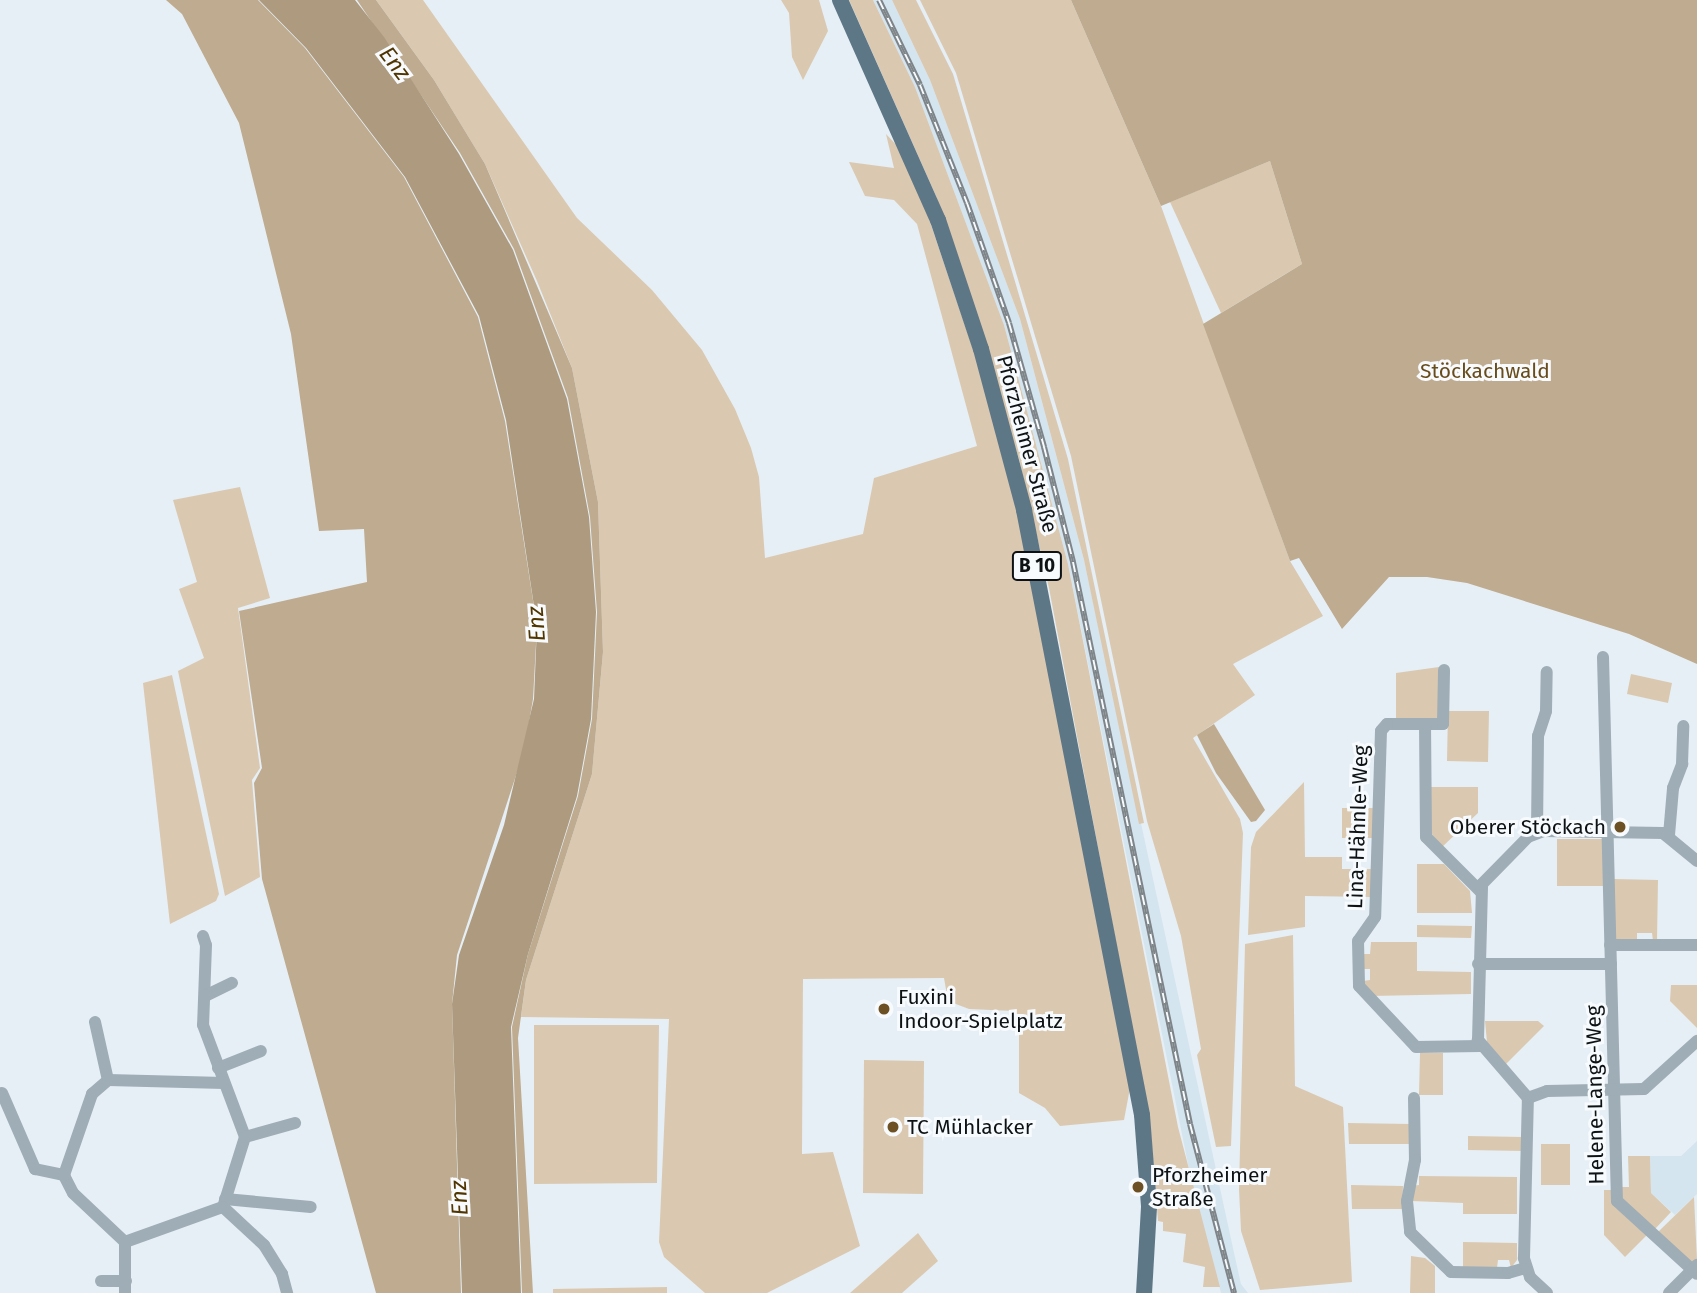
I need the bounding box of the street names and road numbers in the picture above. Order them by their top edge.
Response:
street label: Pforzheimer Straße [991,352,1063,536]
road number: B 10 [1011,551,1063,582]
street label: Lina-Hähnle-Weg [1343,745,1373,909]
street label: Helene-Lange-Weg [1581,1005,1609,1185]

